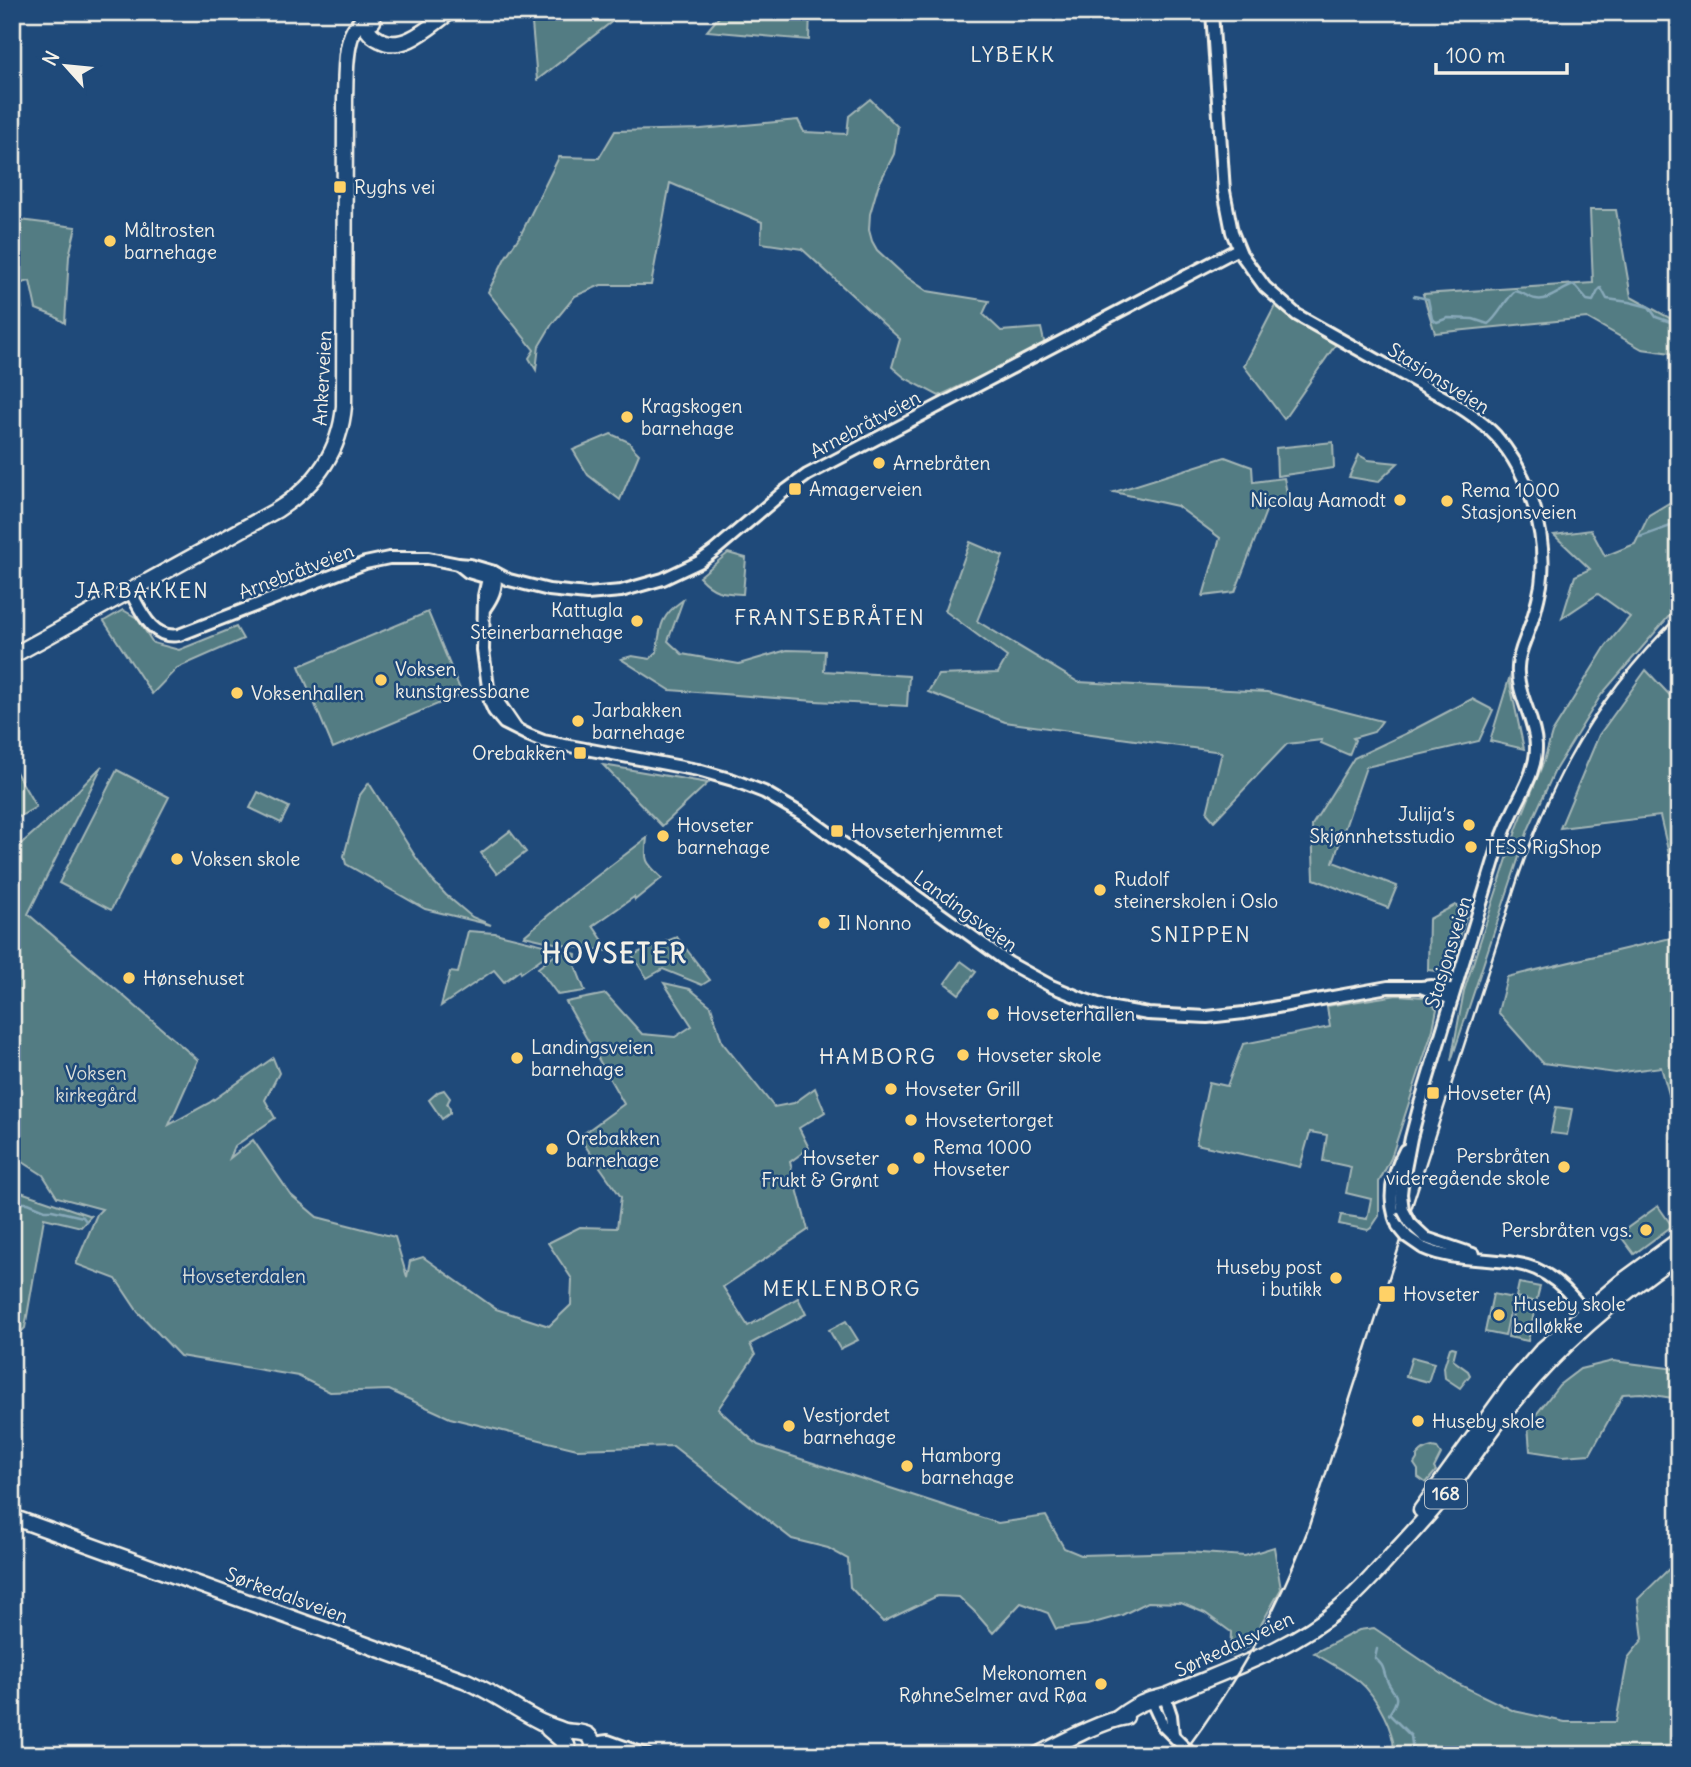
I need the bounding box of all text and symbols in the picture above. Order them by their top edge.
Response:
north arrow [32,32,102,102]
scale bar [1436,32,1567,76]
district label: LYBEKK [970,41,1056,68]
text: 100 m [1446,42,1505,69]
text: N [37,47,65,70]
place label: Ryghs vei [354,175,435,199]
marker: Ryghs vei [332,179,348,195]
place label: Måltrosten barnehage [124,218,217,264]
marker: Måltrosten barnehage [102,233,118,249]
street label: Ankerveien [308,330,336,426]
street label: Stasjonsveien [1384,337,1494,419]
street label: Arnebråtveien [806,385,924,463]
place label: Kragskogen barnehage [641,394,742,440]
marker: Kragskogen barnehage [619,409,635,425]
place label: Arnebråten [893,451,991,475]
marker: Arnebråten [871,455,887,471]
place label: Amagerveien [809,477,922,501]
place label: Rema 1000 Stasjonsveien [1461,478,1577,524]
marker: Amagerveien [787,481,803,497]
place label: Nicolay Aamodt [1250,488,1386,512]
marker: Nicolay Aamodt [1392,492,1408,508]
marker: Rema 1000 Stasjonsveien [1439,493,1455,509]
street label: Arnebråtveien [235,538,357,604]
district label: JARBAKKEN [74,577,210,604]
place label: Kattugla Steinerbarnehage [470,598,623,644]
district label: FRANTSEBRÅTEN [734,604,926,631]
marker: Kattugla Steinerbarnehage [629,613,645,629]
place label: Voksen kunstgressbane [395,657,530,703]
marker: Voksen kunstgressbane [373,672,389,688]
place label: Voksenhallen [251,681,364,705]
marker: Voksenhallen [229,685,245,701]
place label: Jarbakken barnehage [592,698,685,744]
marker: Jarbakken barnehage [570,713,586,729]
place label: Orebakken [472,741,566,765]
marker: Orebakken [572,745,588,761]
place label: Julija’s Skjønnhetsstudio [1309,802,1455,848]
place label: Hovseter barnehage [677,813,770,859]
marker: Julija’s Skjønnhetsstudio [1461,817,1477,833]
place label: Hovseterhjemmet [851,819,1003,843]
marker: Hovseterhjemmet [829,823,845,839]
marker: Hovseter barnehage [655,828,671,844]
place label: TESS RigShop [1485,835,1602,859]
marker: TESS RigShop [1463,839,1479,855]
place label: Voksen skole [191,847,300,871]
marker: Voksen skole [169,851,185,867]
street label: Landingsveien [909,865,1023,957]
place label: Rudolf steinerskolen i Oslo [1114,867,1278,913]
marker: Rudolf steinerskolen i Oslo [1092,882,1108,898]
street label: Stasjonsveien [1420,893,1476,1011]
place label: Il Nonno [838,911,911,935]
marker: Il Nonno [816,915,832,931]
district label: SNIPPEN [1150,921,1252,948]
district label: HOVSETER [542,937,688,970]
place label: Hønsehuset [143,966,244,990]
marker: Hønsehuset [121,970,137,986]
place label: Hovseterhallen [1007,1002,1135,1026]
marker: Hovseterhallen [985,1006,1001,1022]
place label: Landingsveien barnehage [531,1035,654,1081]
district label: HAMBORG [819,1043,937,1070]
place label: Hovseter skole [977,1043,1102,1067]
marker: Hovseter skole [955,1047,971,1063]
marker: Landingsveien barnehage [509,1050,525,1066]
park label: Voksen kirkegård [55,1061,137,1107]
place label: Hovseter Grill [905,1077,1020,1101]
marker: Hovseter Grill [883,1081,899,1097]
place label: Hovseter (A) [1447,1081,1551,1105]
marker: Hovseter (A) [1425,1085,1441,1101]
place label: Hovsetertorget [925,1108,1053,1132]
marker: Hovsetertorget [903,1112,919,1128]
place label: Orebakken barnehage [566,1126,660,1172]
place label: Rema 1000 Hovseter [933,1135,1032,1181]
marker: Orebakken barnehage [544,1141,560,1157]
place label: Persbråten videregående skole [1386,1144,1550,1190]
place label: Hovseter Frukt & Grønt [761,1146,879,1192]
marker: Rema 1000 Hovseter [911,1150,927,1166]
marker: Persbråten videregående skole [1556,1159,1572,1175]
marker: Hovseter Frukt & Grønt [885,1161,901,1177]
place label: Persbråten vgs. [1502,1218,1632,1242]
marker: Persbråten vgs. [1638,1222,1654,1238]
place label: Huseby post i butikk [1216,1255,1322,1301]
park label: Hovseterdalen [182,1264,306,1288]
marker: Huseby post i butikk [1328,1270,1344,1286]
district label: MEKLENBORG [762,1275,922,1302]
place label: Hovseter [1403,1282,1480,1306]
marker: Hovseter [1377,1284,1397,1304]
place label: Huseby skole balløkke [1513,1292,1626,1338]
marker: Huseby skole balløkke [1491,1307,1507,1323]
place label: Vestjordet barnehage [803,1403,896,1449]
place label: Huseby skole [1432,1409,1545,1433]
marker: Huseby skole [1410,1413,1426,1429]
marker: Vestjordet barnehage [781,1418,797,1434]
place label: Hamborg barnehage [921,1443,1014,1489]
marker: Hamborg barnehage [899,1458,915,1474]
road number: 168 [1425,1479,1467,1508]
street label: Sørkedalsveien [222,1562,352,1628]
street label: Sørkedalsveien [1171,1606,1297,1682]
place label: Mekonomen RøhneSelmer avd Røa [899,1661,1087,1707]
marker: Mekonomen RøhneSelmer avd Røa [1093,1676,1109,1692]

